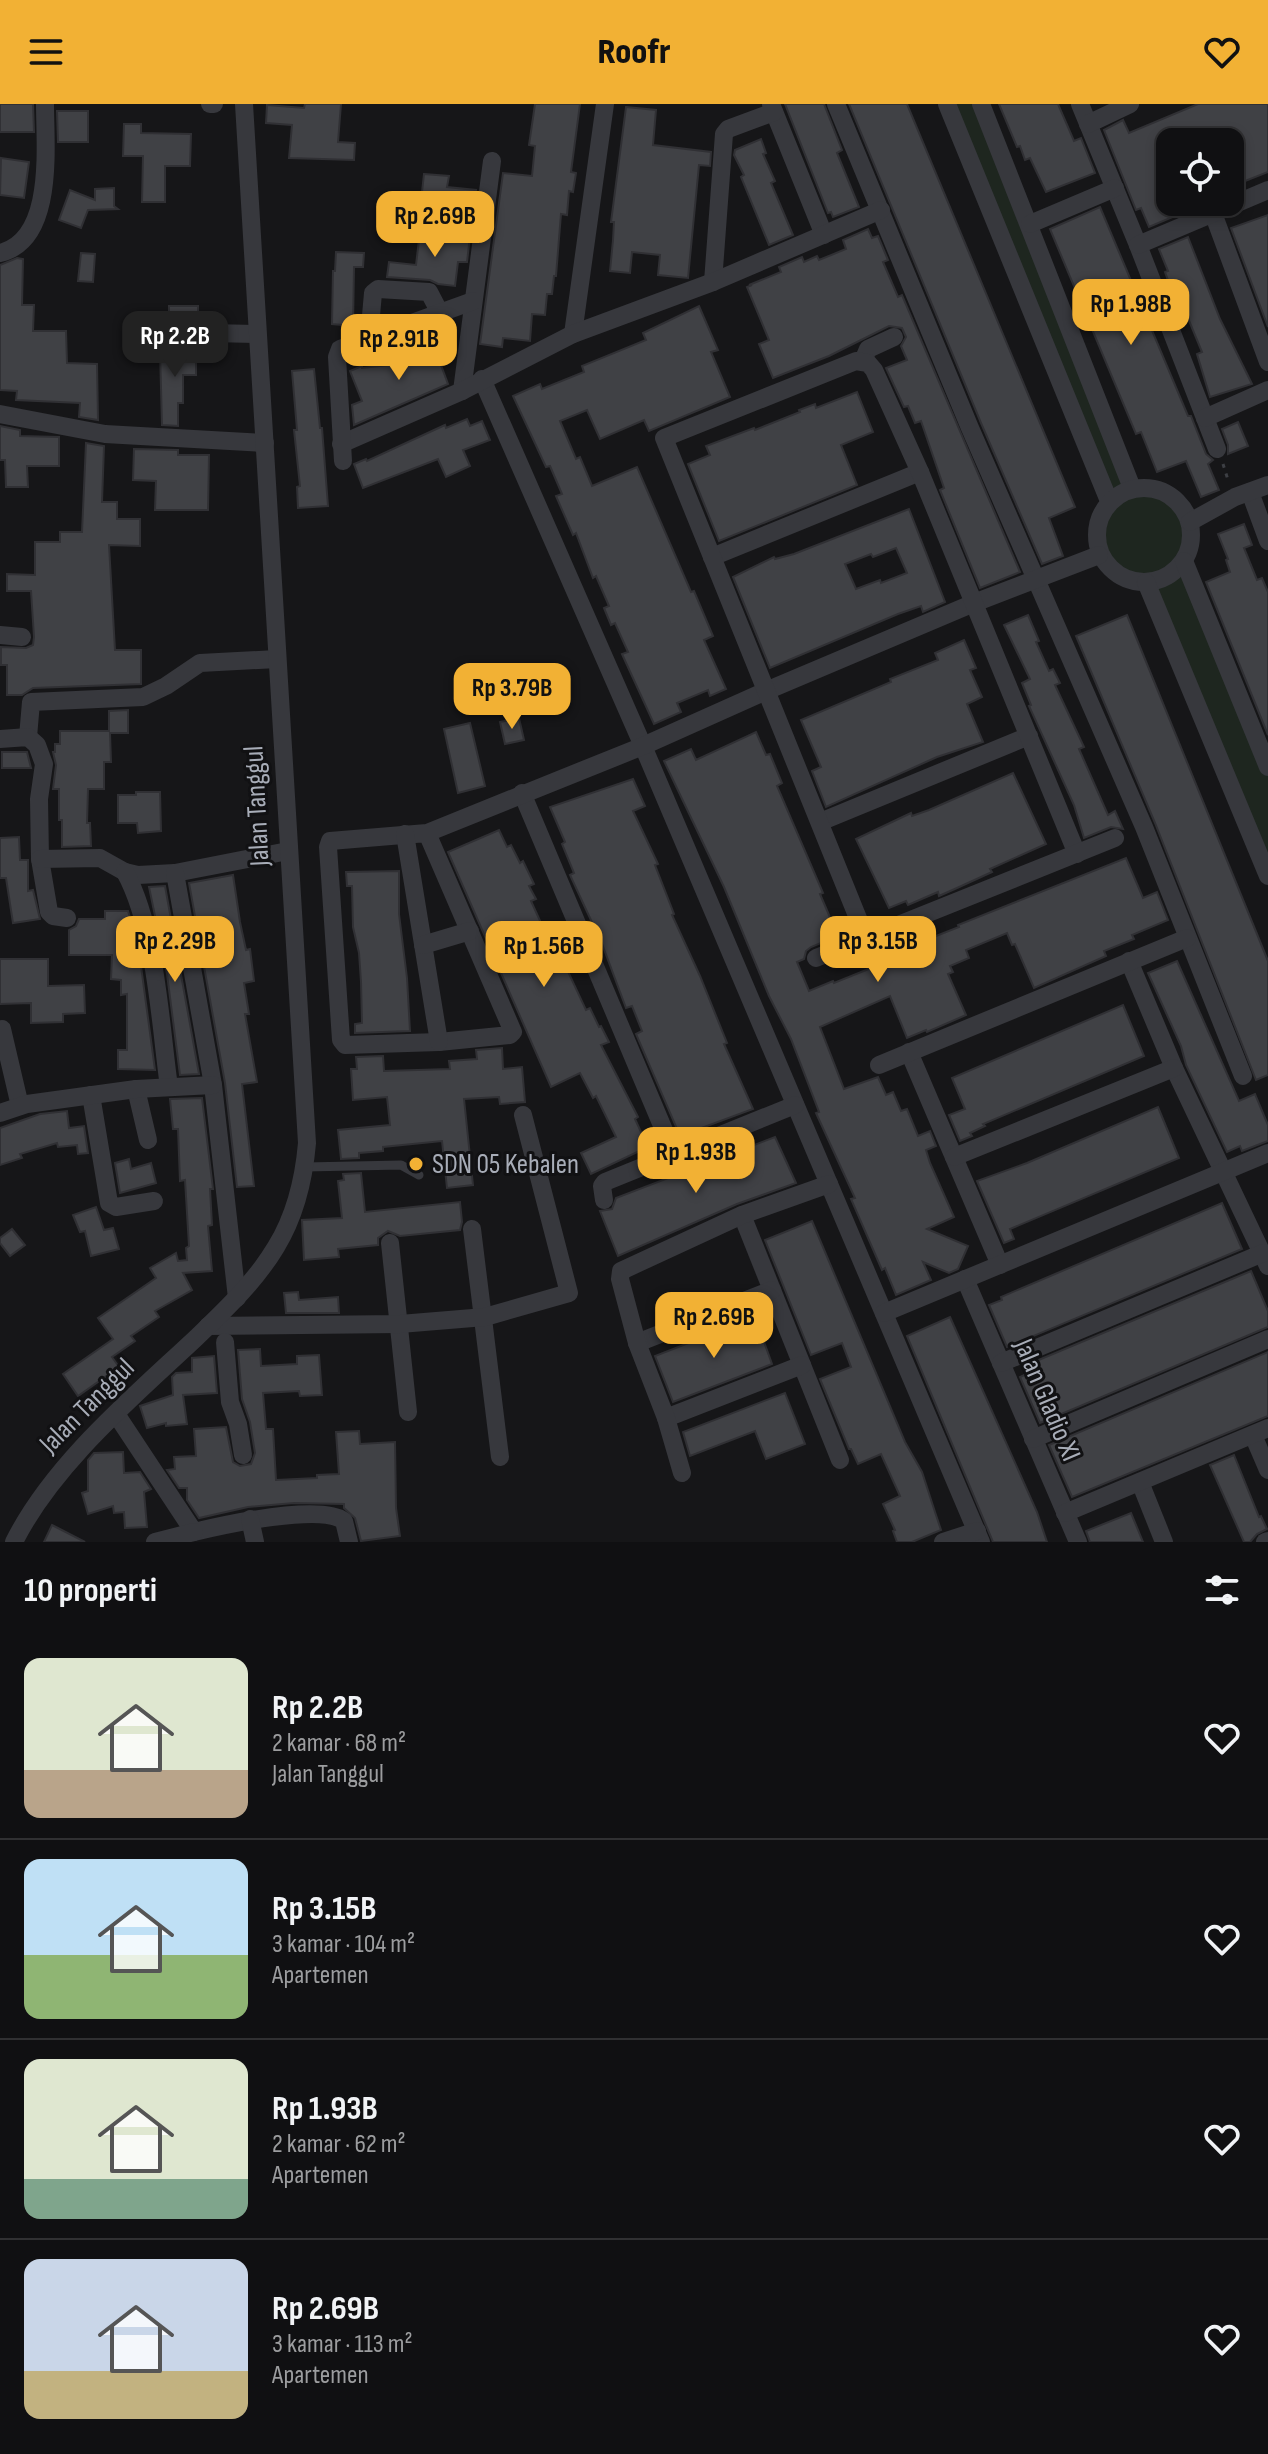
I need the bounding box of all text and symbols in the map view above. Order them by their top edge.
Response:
icon: menu [24,30,68,74]
icon: heart [1200,30,1244,74]
text: Roofr [598,31,670,74]
map controls [1156,128,1244,216]
button: locate [1156,128,1244,216]
pin: Rp 2.69B [352,191,518,259]
text: Rp 2.69B [394,201,476,232]
pin: Rp 1.98B [1048,279,1214,347]
text: Rp 1.98B [1090,289,1172,320]
pin: Rp 2.2B [101,311,249,379]
pin: Rp 2.91B [316,314,482,382]
text: Rp 2.2B [140,321,210,352]
text: Rp 2.91B [359,324,439,355]
pin: Rp 3.79B [429,663,595,731]
text: Rp 3.79B [472,673,552,704]
street label: Jalan Tanggul [237,745,277,868]
pin: Rp 2.29B [92,916,258,984]
pin: Rp 3.15B [795,916,961,984]
pin: Rp 1.56B [461,921,627,989]
text: Rp 2.29B [134,926,216,957]
text: Rp 3.15B [838,926,918,957]
text: Rp 1.56B [504,931,584,962]
pin: Rp 1.93B [613,1127,779,1195]
text: Rp 1.93B [656,1137,736,1168]
place label: SDN 05 Kebalen [432,1148,579,1181]
marker: SDN 05 Kebalen [407,1155,425,1173]
pin: Rp 2.69B [631,1292,797,1360]
text: Rp 2.69B [673,1302,755,1333]
street label: Jalan Gladio XI [1006,1333,1087,1466]
street label: Jalan Tanggul [32,1352,141,1461]
icon: filters [1200,1568,1244,1612]
text: 10 properti [24,1570,157,1611]
text: Rp 2.2B [272,1687,363,1728]
icon: home [88,1690,184,1786]
icon: heart [1200,1716,1244,1760]
text: 2 kamar · 68 m² [272,1728,406,1759]
text: Jalan Tanggul [272,1759,384,1790]
text: Rp 3.15B [272,1888,376,1929]
icon: home [88,1891,184,1987]
icon: heart [1200,1917,1244,1961]
text: 3 kamar · 104 m² [272,1929,415,1960]
text: Apartemen [272,1960,369,1991]
text: Rp 1.93B [272,2088,378,2129]
icon: home [88,2091,184,2187]
icon: heart [1200,2117,1244,2161]
text: 2 kamar · 62 m² [272,2129,406,2160]
text: Apartemen [272,2160,369,2191]
text: Rp 2.69B [272,2288,379,2329]
icon: home [88,2291,184,2387]
icon: heart [1200,2317,1244,2361]
text: 3 kamar · 113 m² [272,2329,413,2360]
text: Apartemen [272,2360,369,2391]

